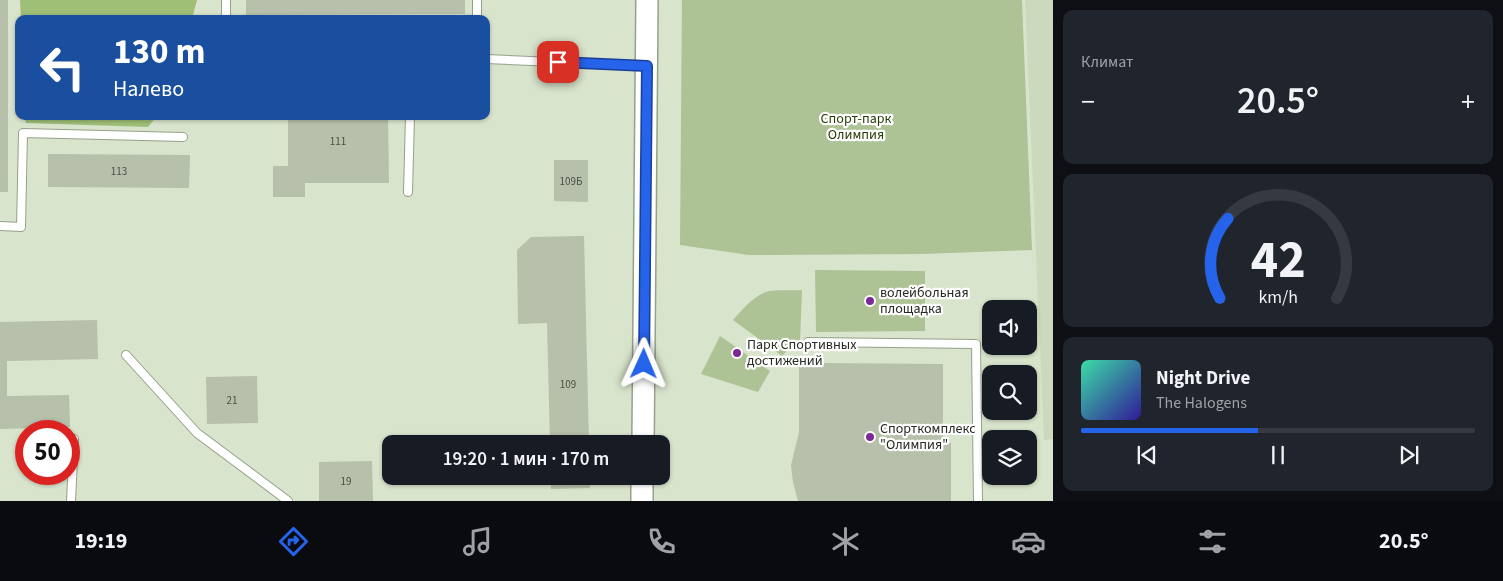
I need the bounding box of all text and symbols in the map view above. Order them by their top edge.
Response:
text: 130 m [113,27,205,77]
icon: left [30,35,95,100]
pin [537,41,579,83]
icon: arrive [544,48,572,76]
text: Климат [1081,51,1133,73]
text: Налево [113,73,184,105]
text: 20.5° [1237,74,1319,128]
text: − [1081,82,1095,122]
text: + [1461,82,1475,122]
park label: Спорт-парк Олимпия [821,109,891,145]
house number: 111 [330,134,346,149]
house number: 113 [111,164,127,179]
house number: 109Б [560,174,582,189]
text: 42 [1251,224,1305,298]
place label: волейбольная площадка [880,283,969,319]
text: km/h [1258,285,1298,310]
marker: волейбольная площадка [864,295,876,307]
map controls [982,300,1037,485]
button: sound [982,300,1037,355]
place label: Парк Спортивных достижений [747,335,857,371]
position arrow [617,337,669,389]
marker: Парк Спортивных достижений [731,347,743,359]
button: search [982,365,1037,420]
text: Night Drive [1156,365,1250,392]
house number: 109 [560,377,576,392]
text: The Halogens [1156,392,1247,414]
house number: 21 [227,393,237,408]
place label: Спорткомплекс "Олимпия" [880,419,976,455]
speed limit sign: 50 [15,420,80,485]
button: layers [982,430,1037,485]
marker: Спорткомплекс "Олимпия" [864,431,876,443]
icon: previous [1133,441,1161,469]
icon: pause [1264,441,1292,469]
icon: next [1395,441,1423,469]
text: 19:20 · 1 мин · 170 m [443,446,609,473]
house number: 19 [341,474,351,489]
icon: directions [276,524,311,559]
icon: music [460,524,495,559]
icon: phone [644,524,679,559]
icon: climate [828,524,863,559]
icon: car [1011,524,1046,559]
icon: filters [1195,524,1230,559]
text: 19:19 [74,525,127,557]
text: 20.5° [1379,525,1429,557]

